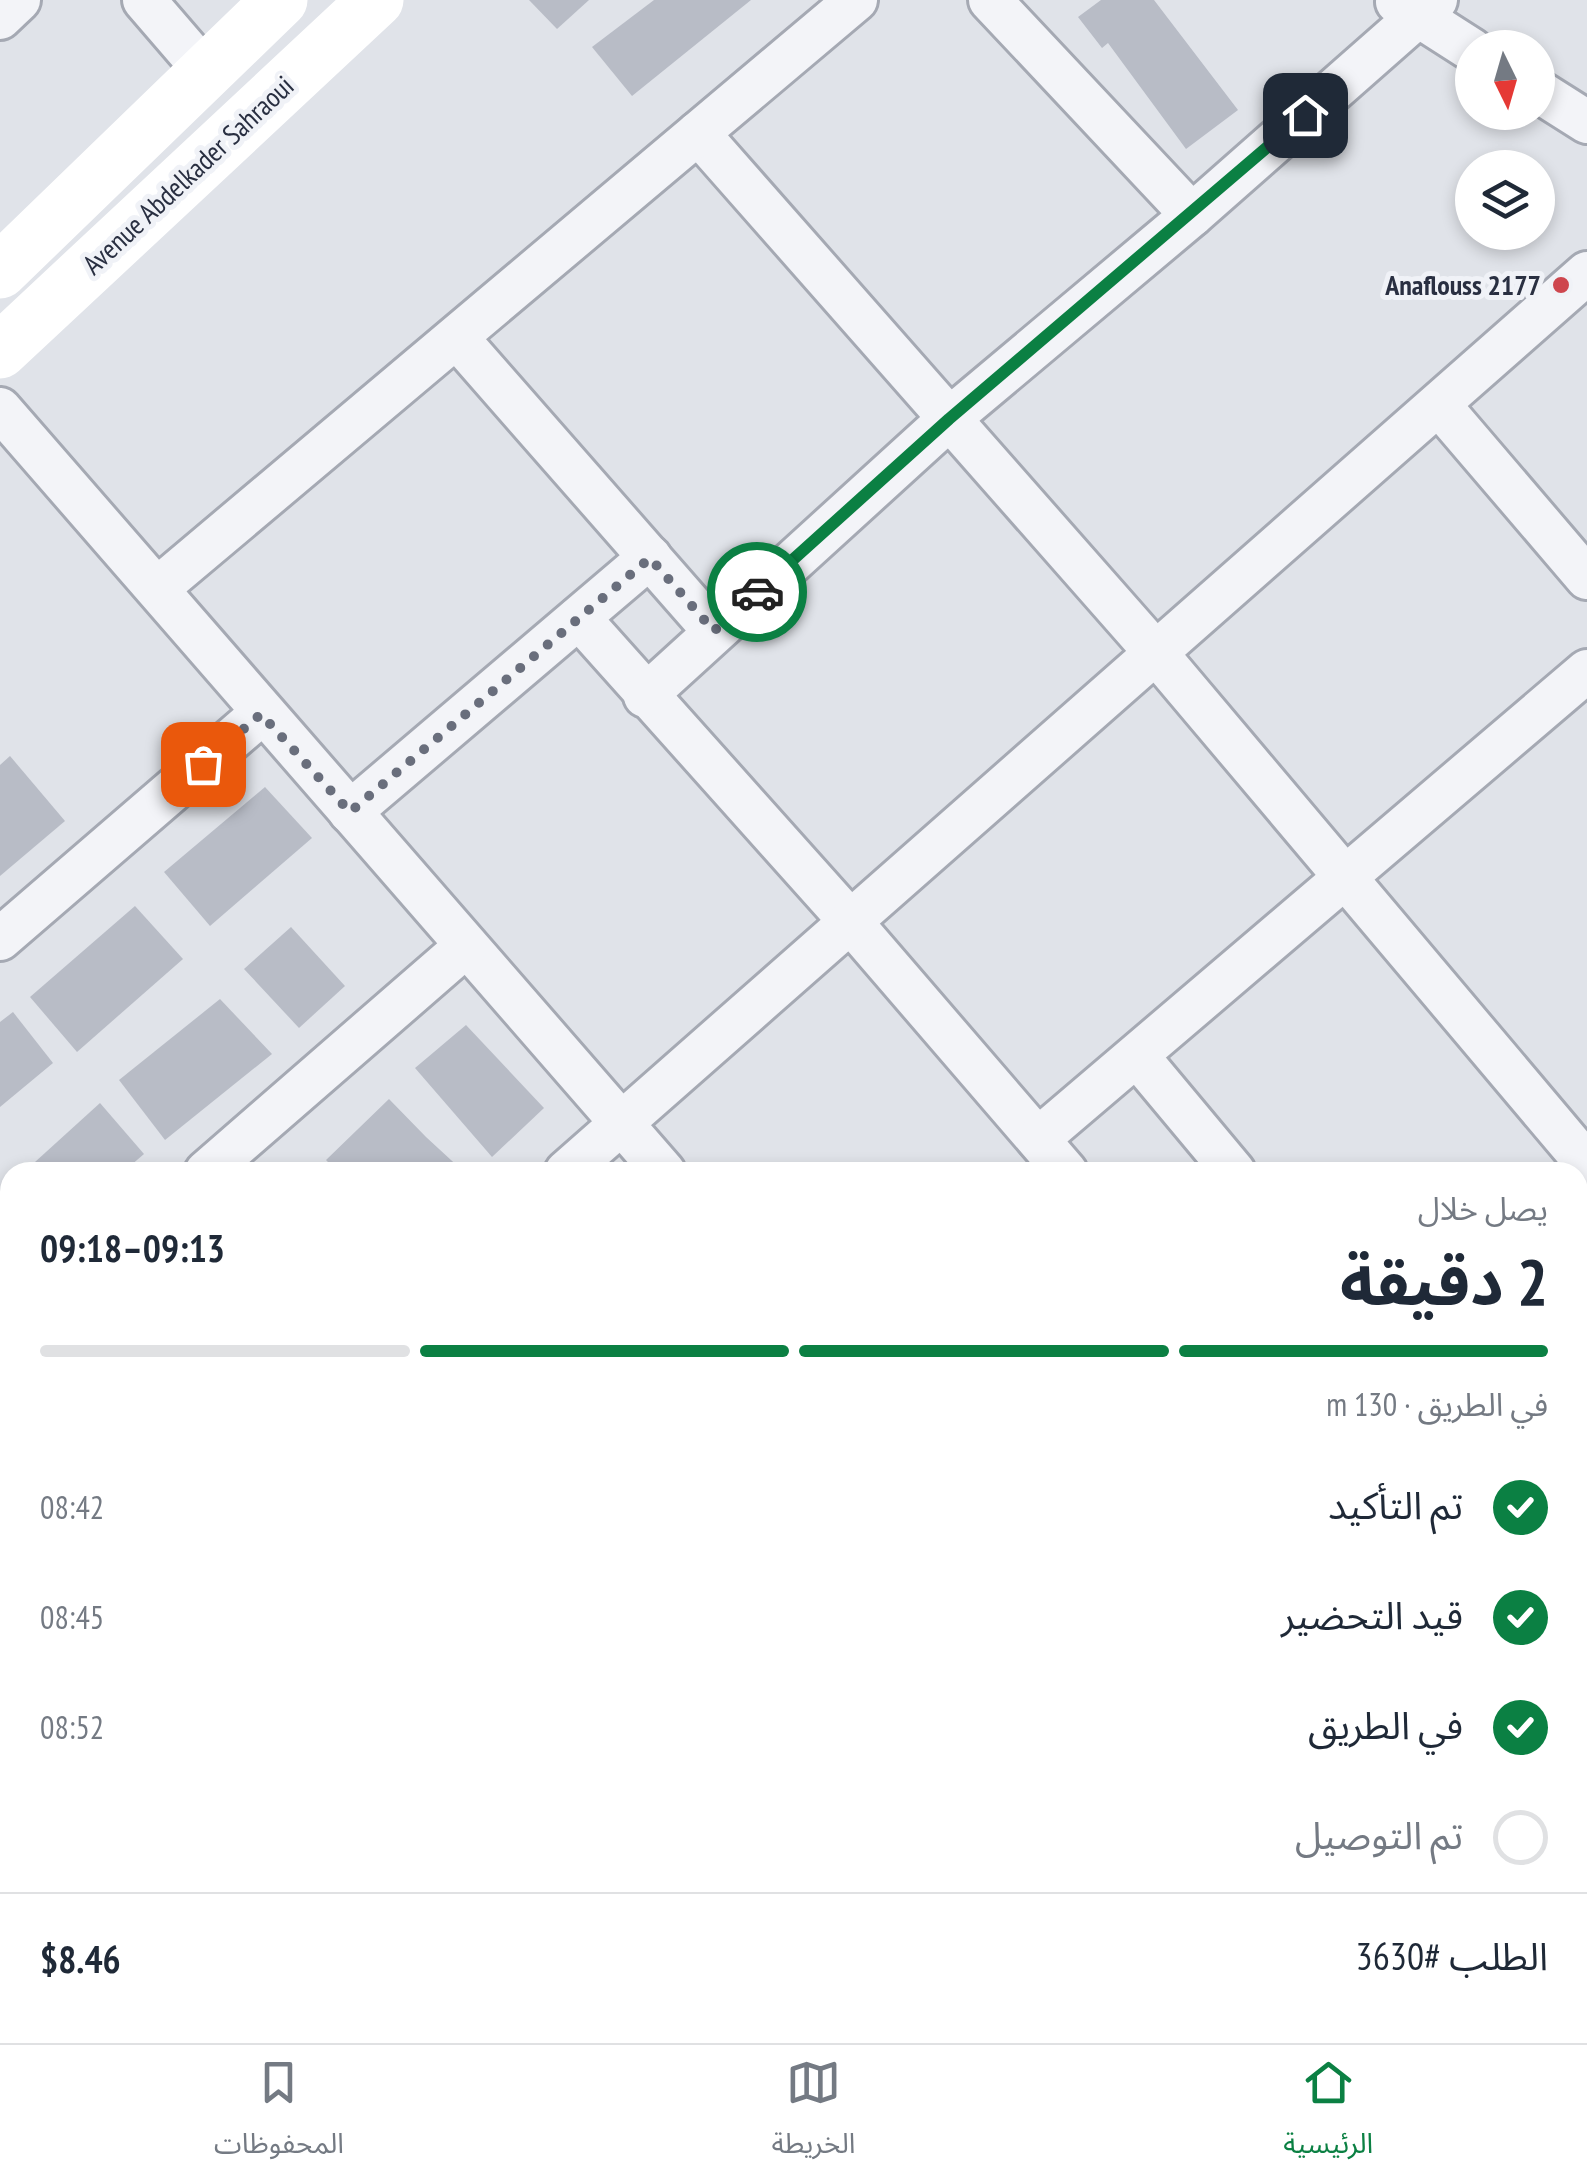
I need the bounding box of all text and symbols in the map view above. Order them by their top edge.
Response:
north arrow [1455,30,1555,130]
map controls [1455,30,1555,250]
street label: Avenue Abdelkader Sahraoui [74,67,301,282]
pin [1263,73,1348,158]
icon: home [1278,88,1333,143]
button: layers [1455,150,1555,250]
place label: Anaflouss 2177 [1384,266,1541,303]
marker: Anaflouss 2177 [1550,274,1572,296]
courier [707,542,807,642]
icon: car [730,565,785,620]
pin [161,722,246,807]
icon: bag [176,737,231,792]
text: يصل خلال [1418,1187,1548,1229]
text: 09:13–09:18 [40,1223,225,1272]
text: 2 دقيقة [1340,1239,1548,1323]
text: في الطريق · 130 m [1326,1383,1548,1425]
text: تم التأكيد [1328,1480,1463,1529]
icon: check [1493,1480,1548,1535]
text: 08:42 [40,1486,104,1528]
text: قيد التحضير [1281,1590,1463,1639]
icon: check [1493,1590,1548,1645]
text: 08:45 [40,1596,104,1638]
text: في الطريق [1308,1700,1463,1749]
icon: check [1493,1700,1548,1755]
text: 08:52 [40,1706,104,1748]
text: تم التوصيل [1295,1810,1463,1859]
text: الطلب #3630 [1356,1931,1548,1980]
text: $8.46 [40,1934,121,1983]
tab: المحفوظات [214,2055,344,2174]
tab: الخريطة [772,2055,855,2174]
tab: الرئيسية [1283,2055,1373,2174]

